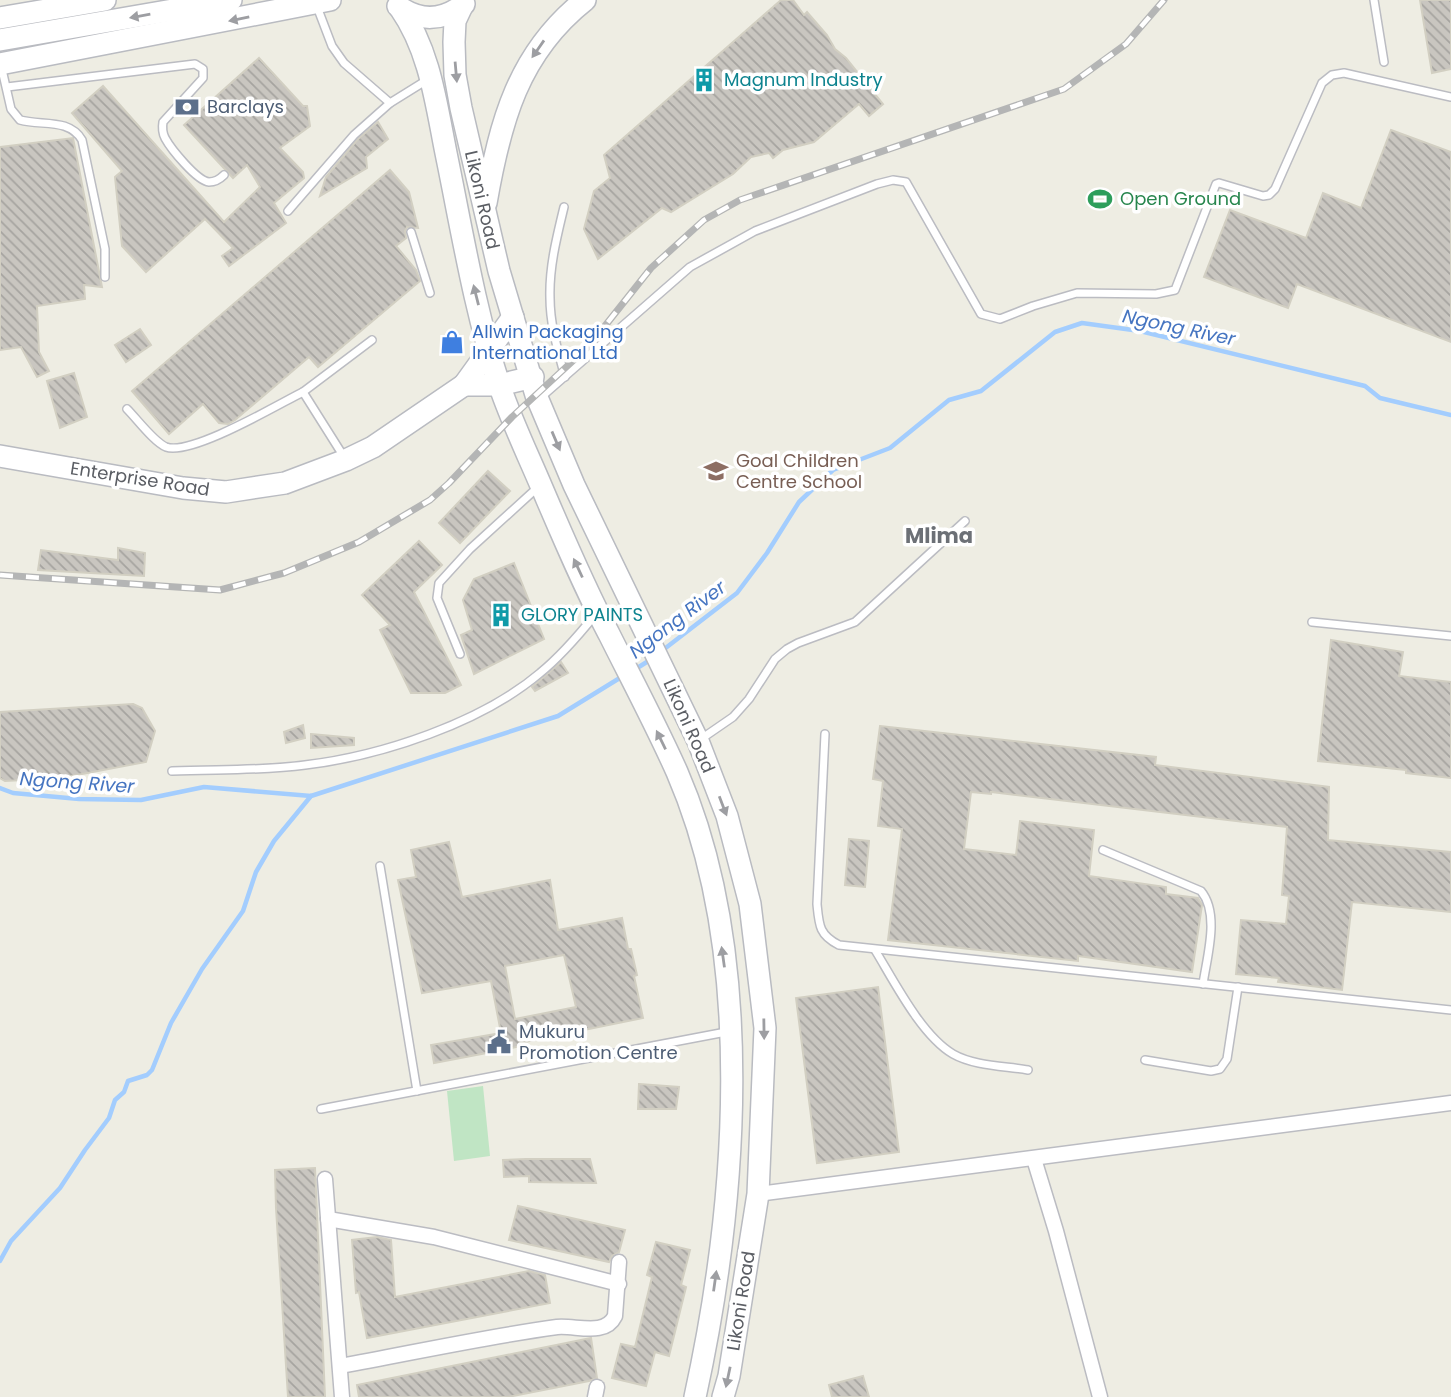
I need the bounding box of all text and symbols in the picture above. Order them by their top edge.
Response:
one-way arrow [129,11,151,22]
one-way arrow [228,13,250,24]
one-way arrow [531,40,545,58]
one-way arrow [451,62,462,84]
building icon: Magnum Industry [690,66,718,94]
place label: Magnum Industry [724,67,883,92]
bank icon: Barclays [173,93,201,121]
place label: Barclays [207,94,284,119]
street label: Likoni Road [459,148,506,252]
sports icon: Open Ground [1086,185,1114,213]
place label: Open Ground [1120,186,1241,211]
one-way arrow [470,284,481,306]
water label: Ngong River [1120,302,1239,353]
place label: Allwin Packaging International Ltd [472,319,624,365]
shop icon: Allwin Packaging International Ltd [438,328,466,356]
one-way arrow [551,431,562,452]
place label: Goal Children Centre School [736,448,862,494]
street label: Enterprise Road [69,455,211,502]
school or university icon: Goal Children Centre School [702,457,730,485]
district label: Mlima [905,521,973,550]
one-way arrow [572,558,584,578]
water label: Ngong River [623,574,732,665]
building icon: GLORY PAINTS [487,601,515,629]
place label: GLORY PAINTS [521,602,643,627]
street label: Likoni Road [658,675,721,777]
one-way arrow [656,730,667,750]
water label: Ngong River [19,765,136,800]
one-way arrow [718,796,729,817]
one-way arrow [718,946,729,968]
one-way arrow [759,1018,770,1040]
place label: Mukuru Promotion Centre [519,1019,678,1065]
public building icon: Mukuru Promotion Centre [485,1028,513,1056]
street label: Likoni Road [720,1249,761,1353]
one-way arrow [710,1270,721,1292]
one-way arrow [723,1366,734,1388]

